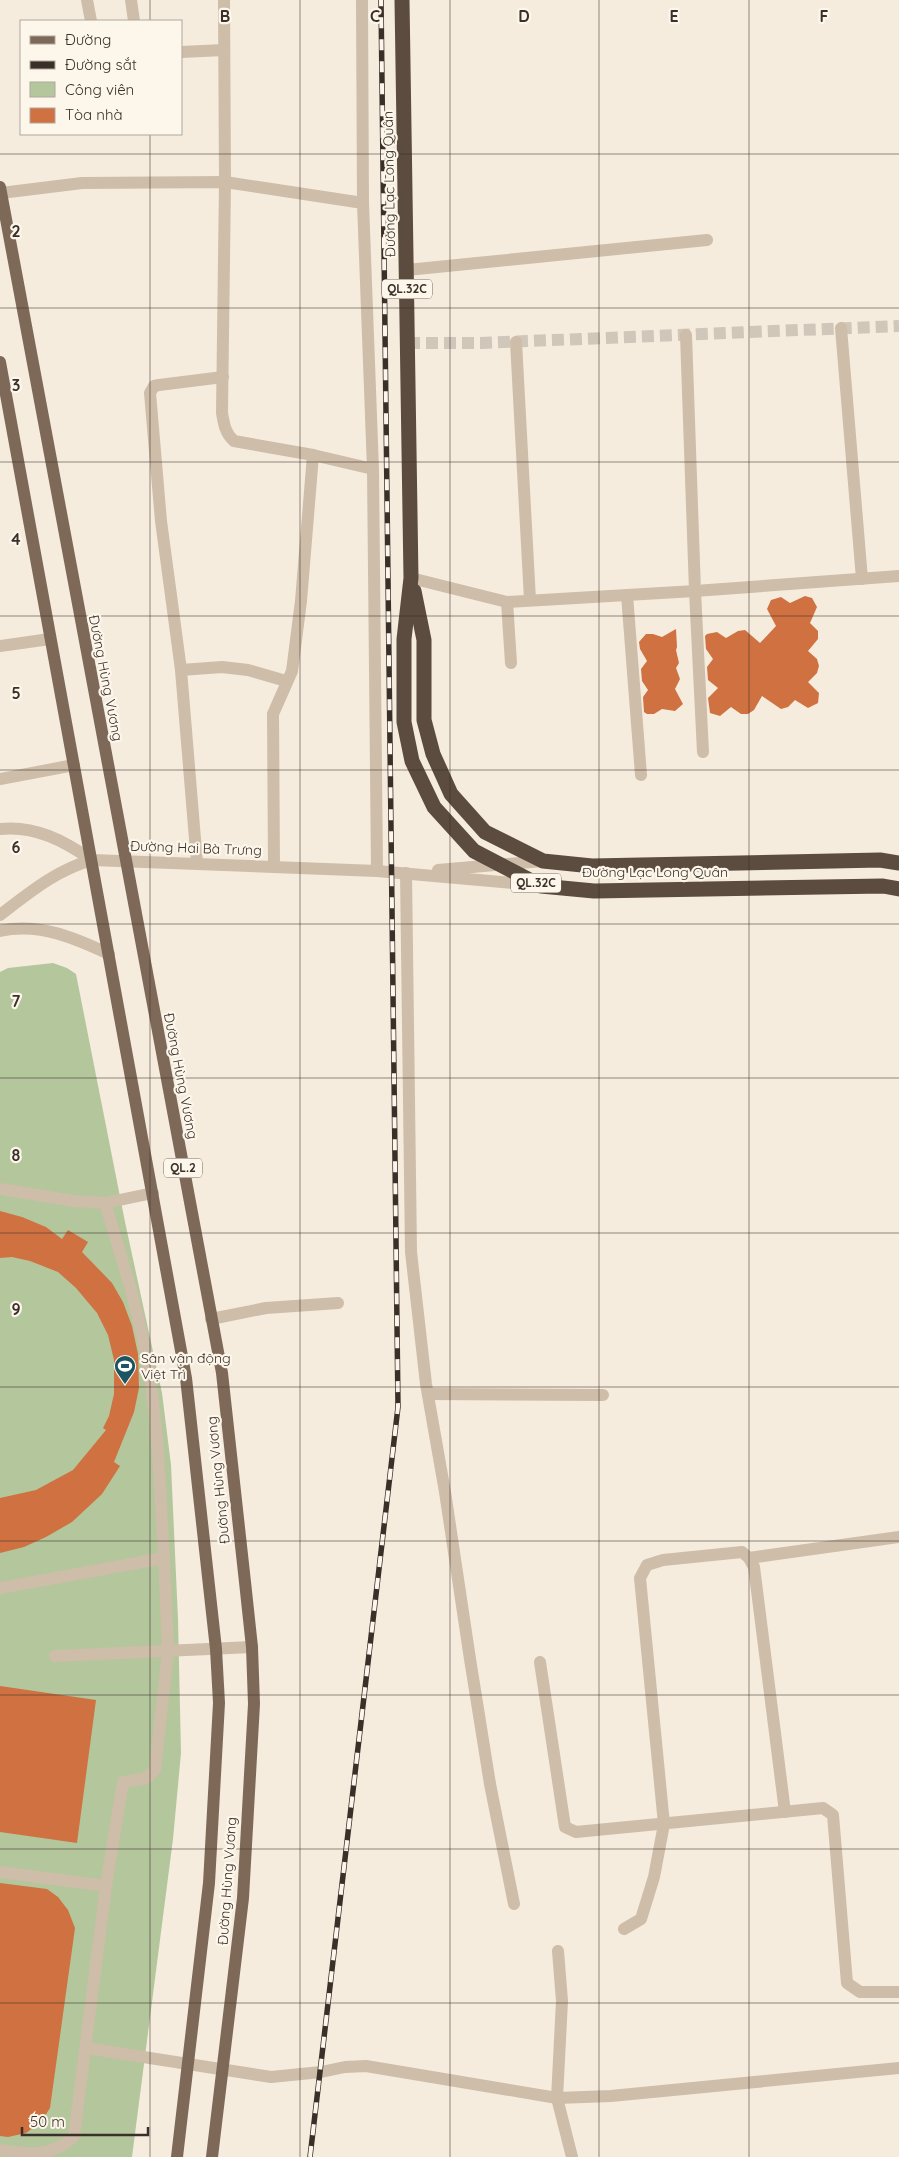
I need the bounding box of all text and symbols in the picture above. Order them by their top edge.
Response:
text: B [220,6,230,26]
text: C [370,6,380,26]
text: D [518,6,530,26]
text: E [669,6,679,26]
text: F [820,6,829,26]
legend [20,20,182,135]
text: Đường [65,30,111,49]
text: Đường sắt [65,55,137,74]
text: Công viên [65,80,134,99]
text: Tòa nhà [65,105,123,124]
street label: Đường Lạc Long Quân [379,111,399,257]
text: 2 [11,221,21,241]
road number: QL.32C [382,280,432,298]
text: 3 [12,375,20,395]
text: 4 [11,529,21,549]
street label: Đường Hùng Vương [85,613,127,743]
text: 5 [11,683,21,703]
text: 6 [12,837,21,857]
street label: Đường Hai Bà Trưng [130,837,262,859]
street label: Đường Lạc Long Quân [582,863,728,881]
road number: QL.32C [511,874,561,892]
text: 7 [12,991,21,1011]
street label: Đường Hùng Vương [160,1011,202,1141]
text: 8 [12,1145,21,1165]
road number: QL.2 [164,1158,202,1178]
text: 9 [11,1299,21,1319]
place label: Sân vận động Việt Trì [141,1349,231,1383]
sports icon: Sân vận động Việt Trì [113,1354,137,1385]
street label: Đường Hùng Vương [202,1415,234,1545]
street label: Đường Hùng Vương [214,1816,240,1946]
scale bar [22,2104,149,2136]
text: 50 m [30,2112,65,2131]

